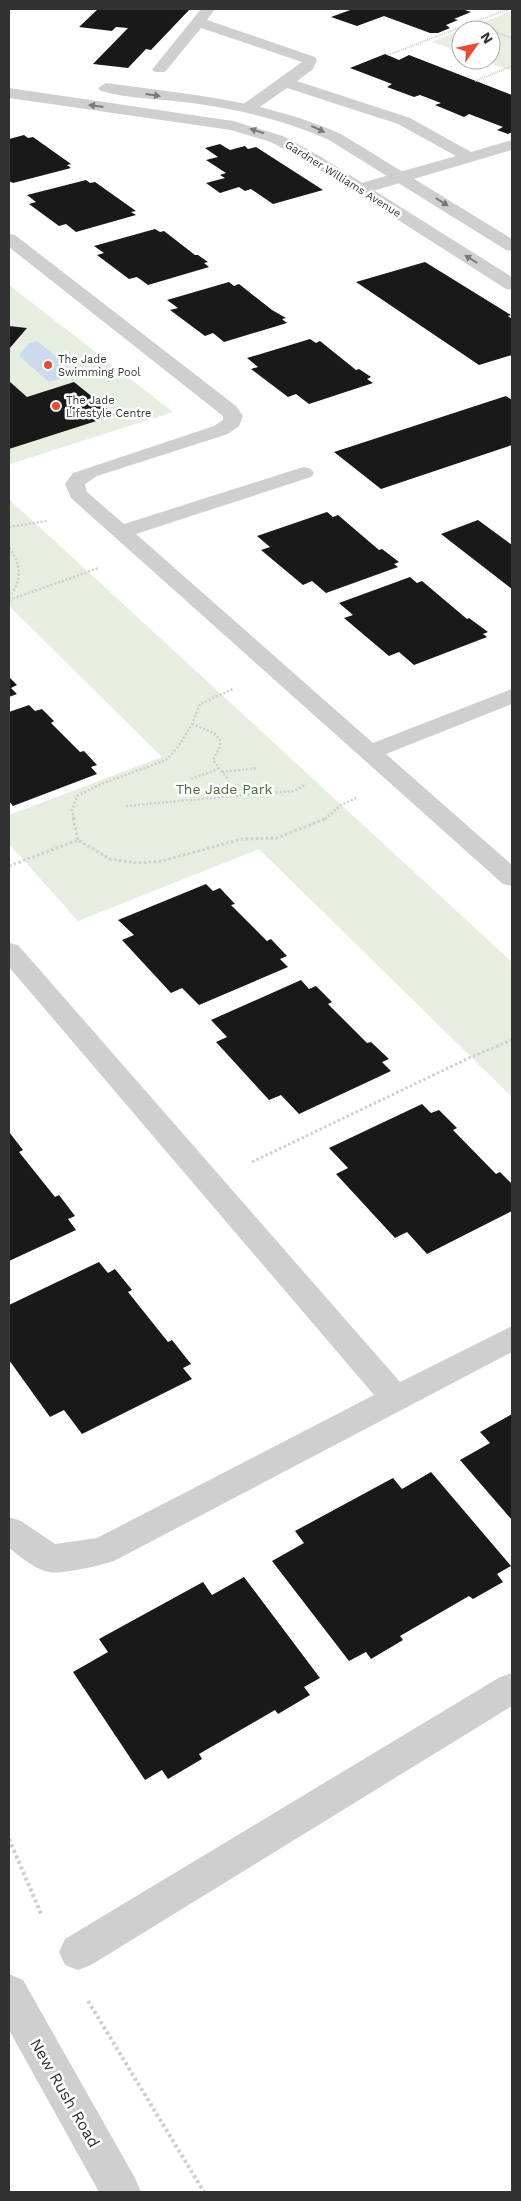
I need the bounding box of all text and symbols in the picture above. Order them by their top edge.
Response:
north arrow [451,20,501,70]
text: N [477,29,496,47]
one-way arrow [146,91,162,99]
one-way arrow [88,102,104,110]
one-way arrow [311,126,325,134]
one-way arrow [249,127,264,135]
street label: Gardner Williams Avenue [283,138,403,220]
one-way arrow [435,198,448,207]
one-way arrow [464,255,478,264]
place label: The Jade Swimming Pool [58,353,141,379]
marker: The Jade Swimming Pool [42,359,54,371]
place label: The Jade Lifestyle Centre [66,394,151,420]
marker: The Jade Lifestyle Centre [50,400,62,412]
park label: The Jade Park [176,781,272,797]
street label: New Rush Road [26,2035,104,2151]

